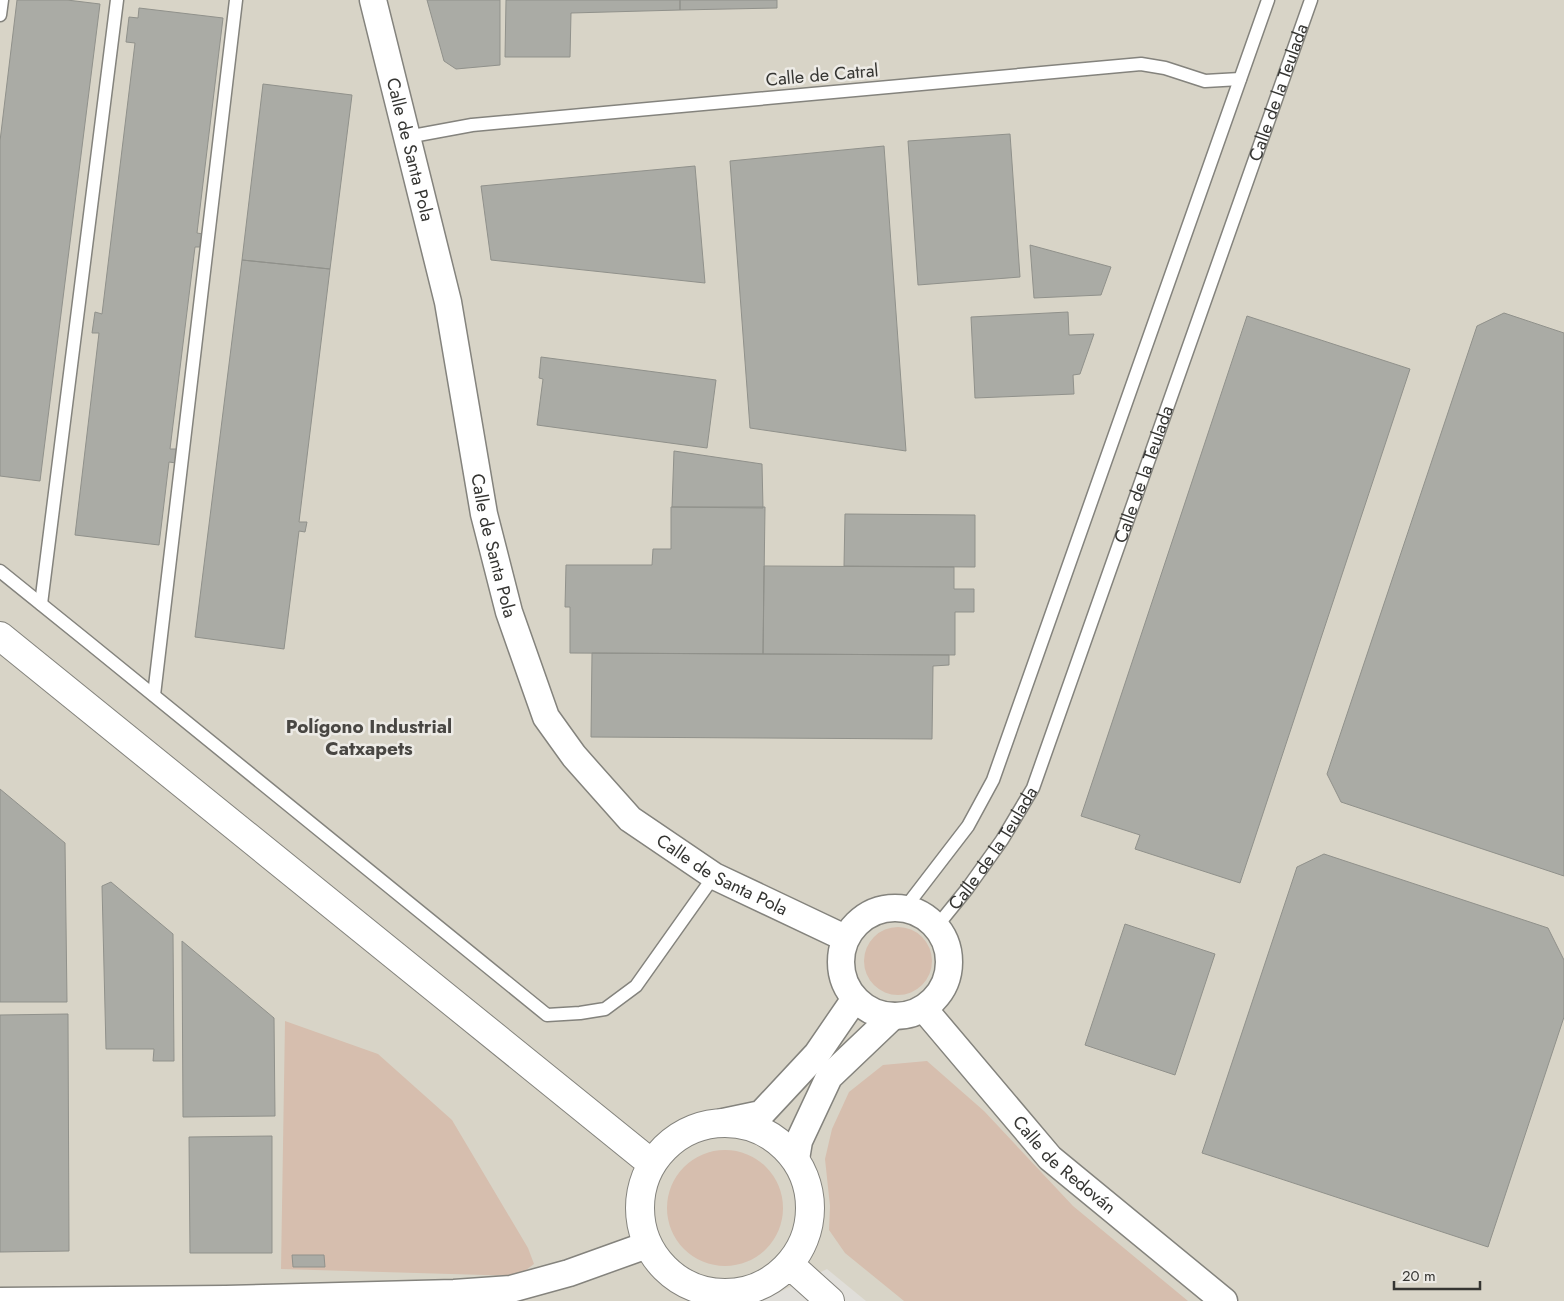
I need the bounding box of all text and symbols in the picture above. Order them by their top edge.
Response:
street label: Calle de la Teulada [1242,20,1315,165]
street label: Calle de Catral [765,57,879,93]
street label: Calle de Santa Pola [380,75,440,224]
street label: Calle de la Teulada [1107,402,1180,547]
street label: Calle de Santa Pola [464,472,523,621]
district label: Polígono Industrial Catxapets [286,713,452,762]
street label: Calle de la Teulada [942,782,1044,916]
street label: Calle de Santa Pola [651,828,792,922]
street label: Calle de Redován [1006,1110,1122,1220]
scale bar [1394,1258,1480,1290]
text: 20 m [1402,1265,1436,1287]

